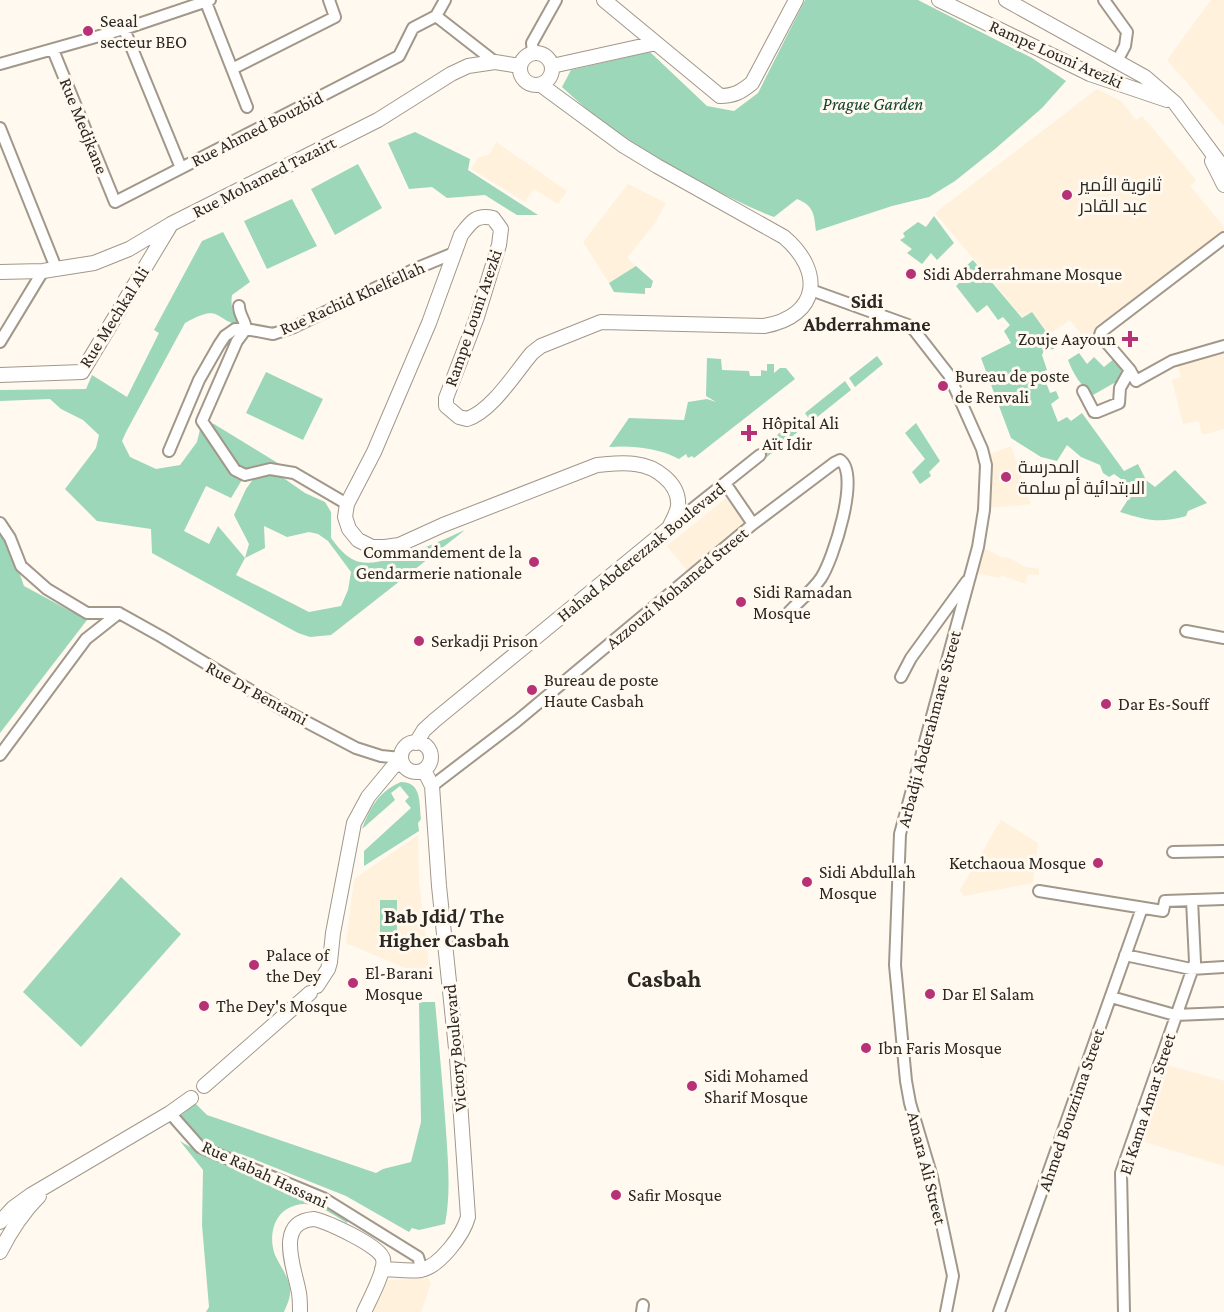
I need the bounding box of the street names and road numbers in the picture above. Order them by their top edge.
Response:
street label: Rampe Louni Arezki [986,16,1126,92]
street label: Rue Medjkane [55,75,112,177]
street label: Rue Ahmed Bouzbid [188,87,327,171]
street label: Rue Mohamed Tazairt [189,132,340,222]
street label: Rampe Louni Arezki [440,247,506,389]
street label: Rue Rachid Khelfellah [276,257,428,339]
street label: Rue Mechkal Ali [75,263,153,371]
street label: Hahad Abderezzak Boulevard [553,478,729,626]
street label: Azzouzi Mohamed Street [602,522,753,653]
street label: Arbadji Abderahmane Street [893,627,966,830]
street label: Rue Dr Bentami [203,657,312,729]
street label: Victory Boulevard [439,983,471,1113]
street label: Ahmed Bouzrima Street [1034,1025,1109,1194]
street label: El Kama Amar Street [1115,1030,1180,1177]
street label: Amara Ali Street [903,1109,951,1228]
street label: Rue Rabah Hassani [199,1136,331,1212]

